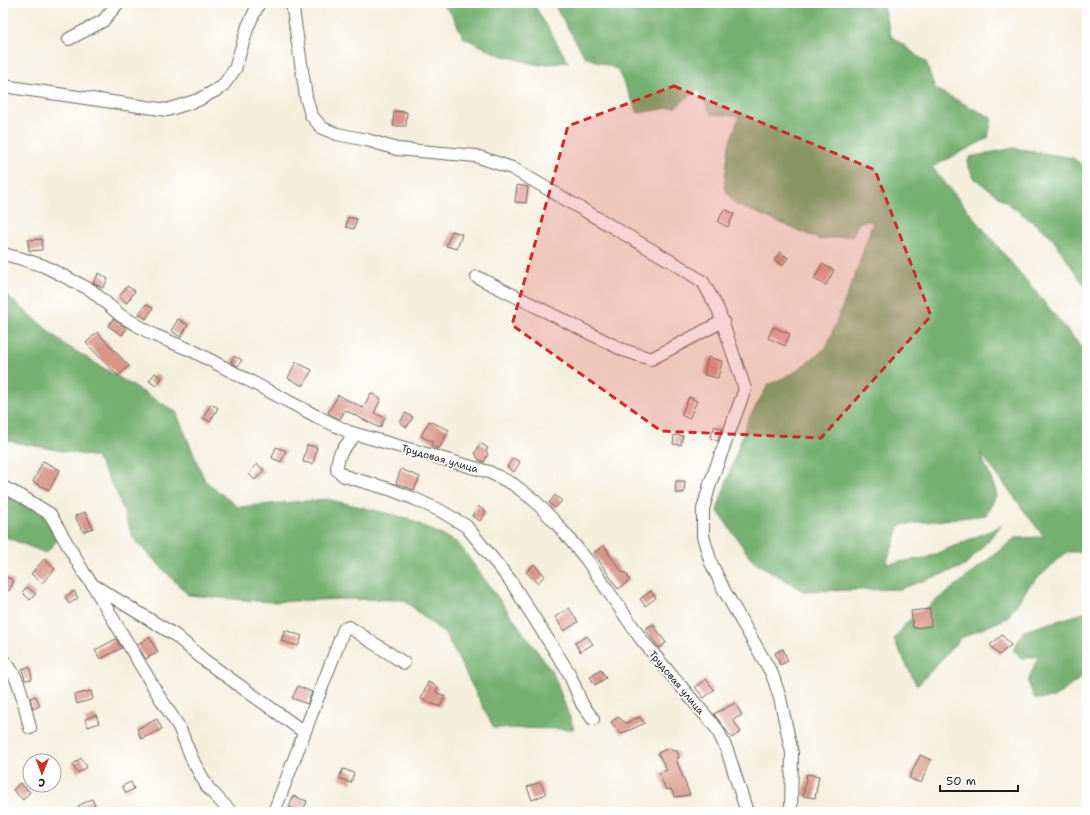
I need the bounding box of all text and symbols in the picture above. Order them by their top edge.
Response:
street label: Трудовая улица [400,441,480,476]
street label: Трудовая улица [646,648,708,717]
north arrow [22,753,62,793]
scale bar [940,767,1018,793]
text: 50 m [946,773,976,789]
text: С [38,775,45,790]

